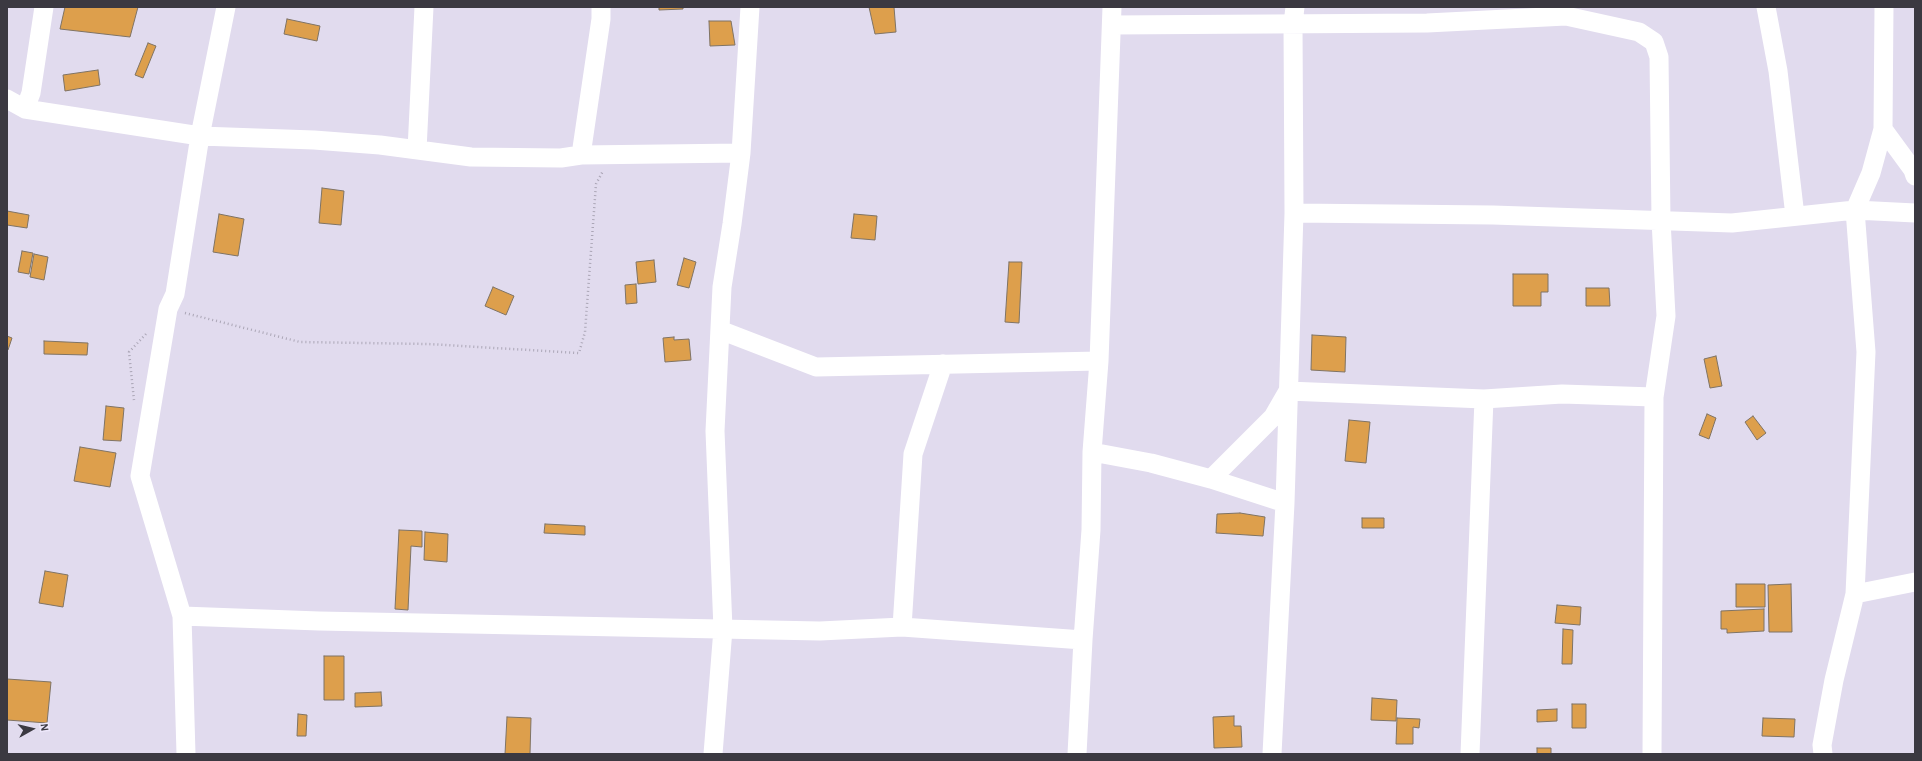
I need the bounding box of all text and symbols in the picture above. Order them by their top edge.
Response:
north arrow [12,709,52,749]
text: N [38,723,50,732]

